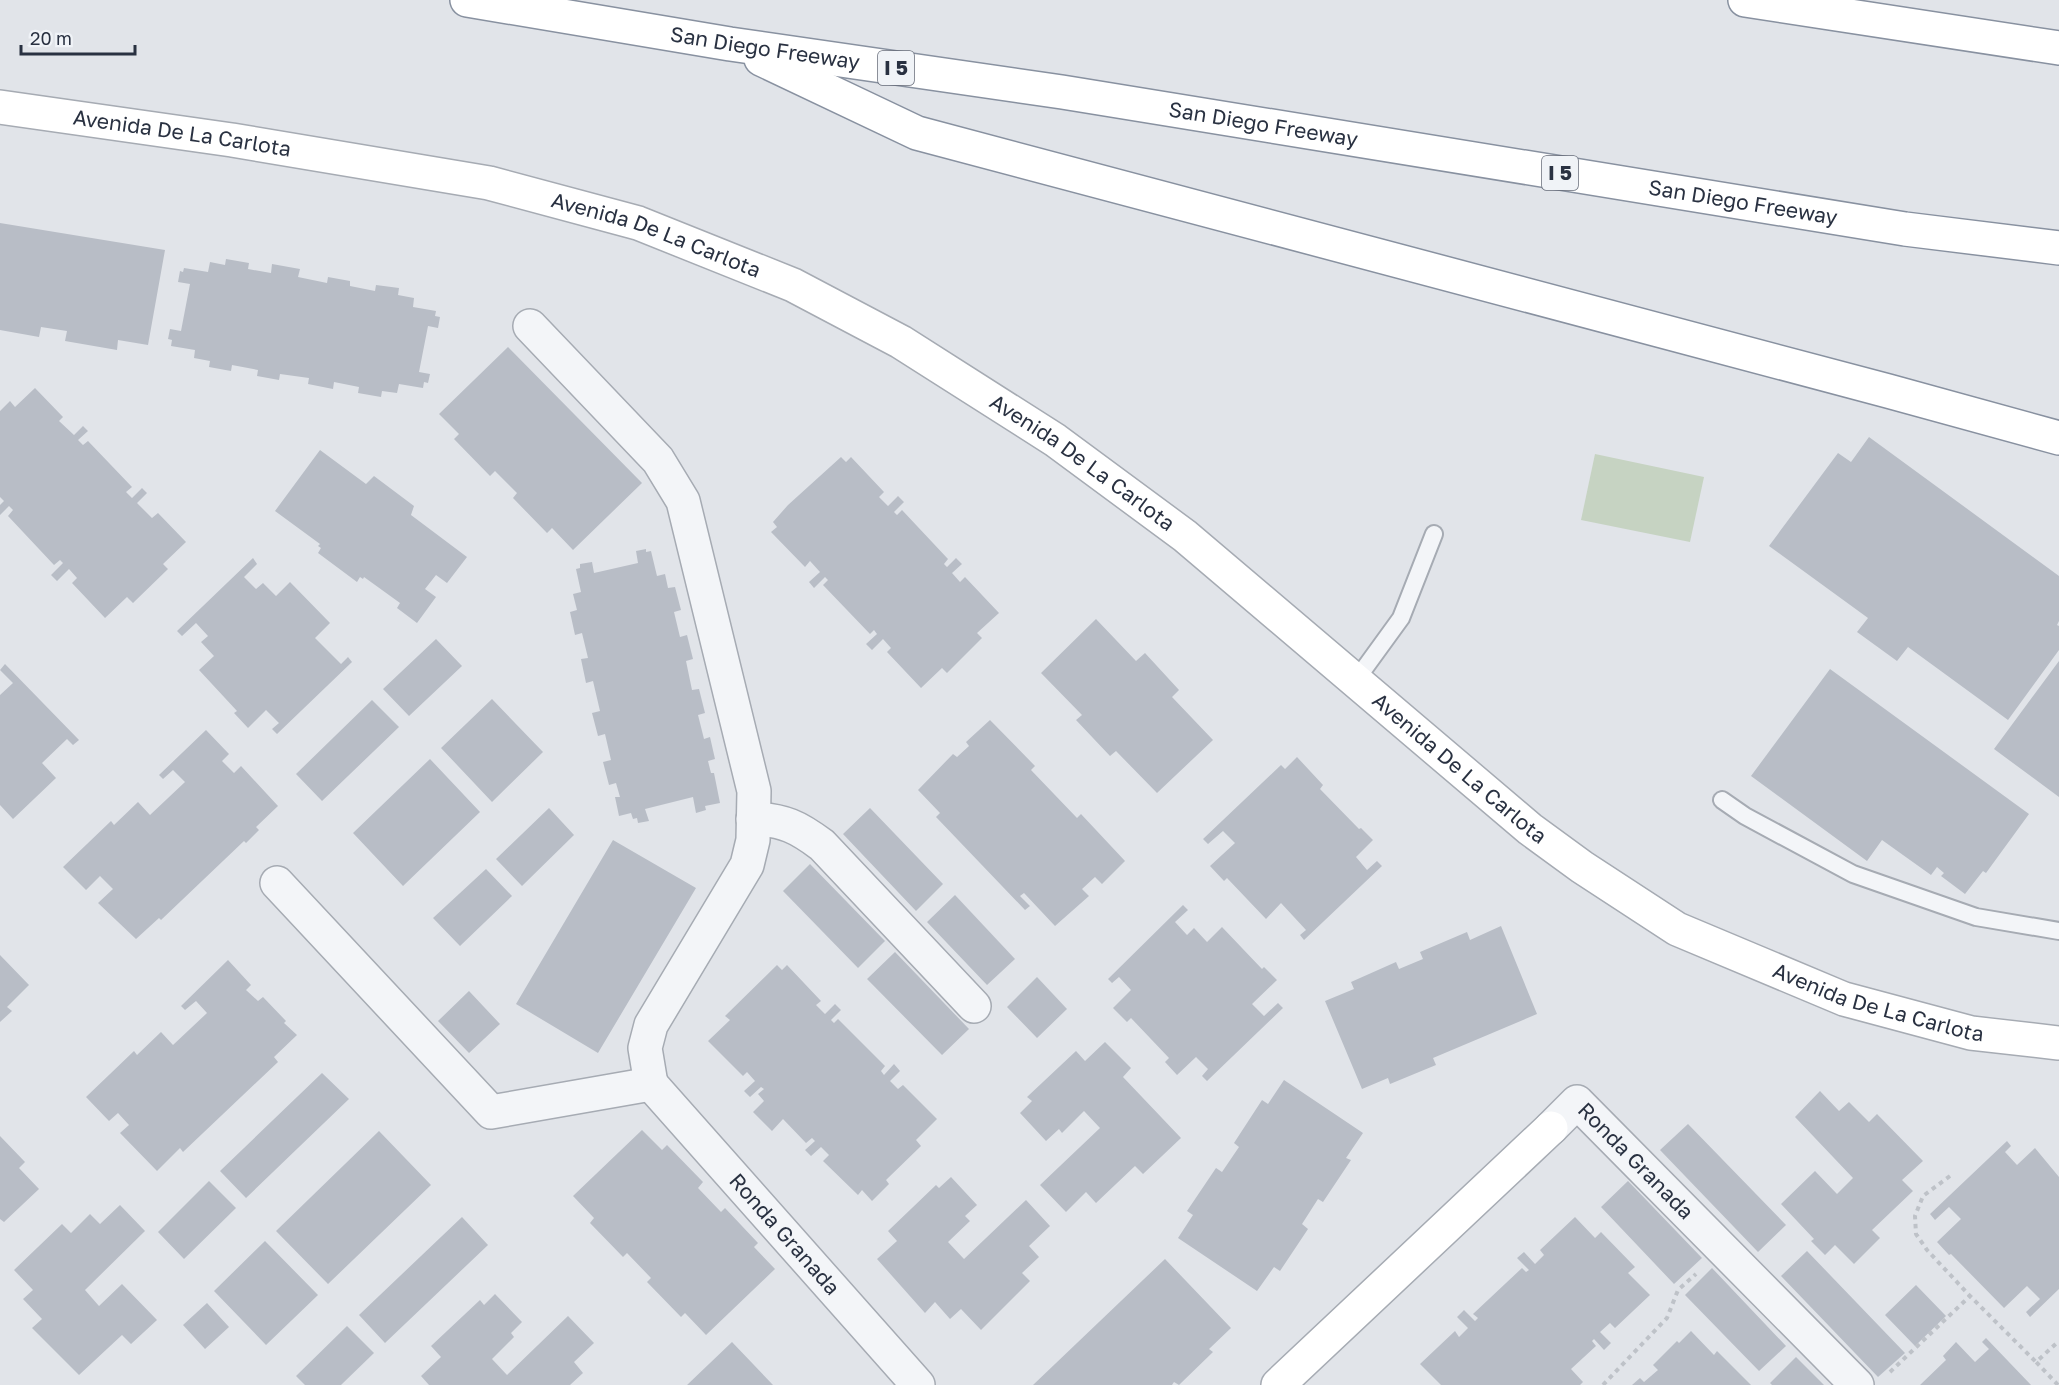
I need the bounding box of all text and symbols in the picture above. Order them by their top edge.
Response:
scale bar [21,18,135,56]
street label: San Diego Freeway [669,20,862,75]
text: 20 m [30,27,72,49]
road number: I 5 [878,51,914,85]
street label: San Diego Freeway [1167,96,1360,152]
street label: Avenida De La Carlota [71,104,293,162]
road number: I 5 [1542,156,1578,190]
street label: San Diego Freeway [1647,174,1840,230]
street label: Avenida De La Carlota [549,186,765,283]
street label: Avenida De La Carlota [985,388,1180,536]
street label: Avenida De La Carlota [1367,687,1552,849]
street label: Avenida De La Carlota [1769,957,1985,1046]
street label: Ronda Granada [1573,1097,1700,1224]
street label: Ronda Granada [724,1168,846,1300]

